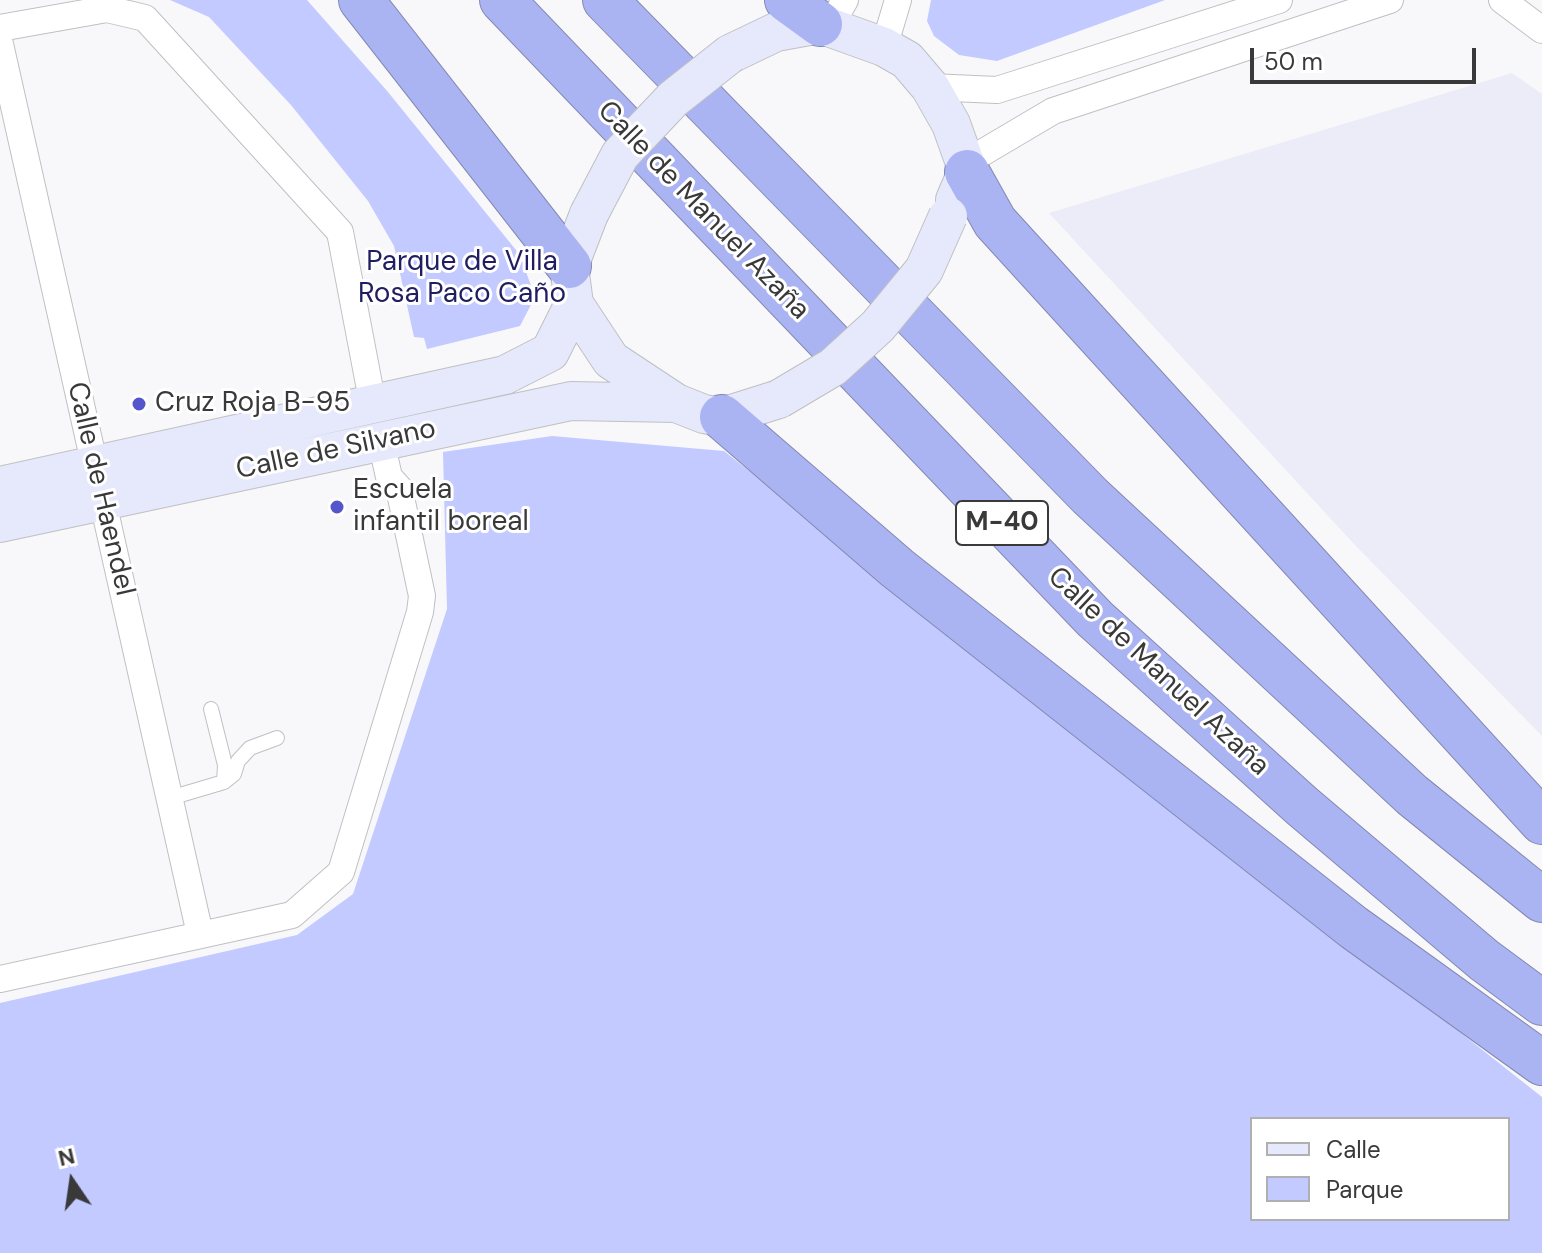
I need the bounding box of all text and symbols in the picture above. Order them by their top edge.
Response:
scale bar [1254,32,1480,82]
text: 50 m [1264,46,1323,77]
street label: Calle de Manuel Azaña [590,95,816,327]
park label: Parque de Villa Rosa Paco Caño [358,246,566,312]
street label: Calle de Haendel [59,379,141,599]
place label: Cruz Roja B-95 [155,387,350,421]
marker: Cruz Roja B-95 [130,395,148,413]
street label: Calle de Silvano [233,412,439,488]
place label: Escuela infantil boreal [353,474,529,540]
marker: Escuela infantil boreal [328,498,346,516]
road number: M-40 [956,501,1048,545]
street label: Calle de Manuel Azaña [1040,561,1276,783]
legend [1250,1117,1510,1221]
text: Calle [1326,1134,1381,1165]
north arrow [32,1141,112,1221]
text: N [55,1141,78,1173]
text: Parque [1326,1174,1403,1205]

